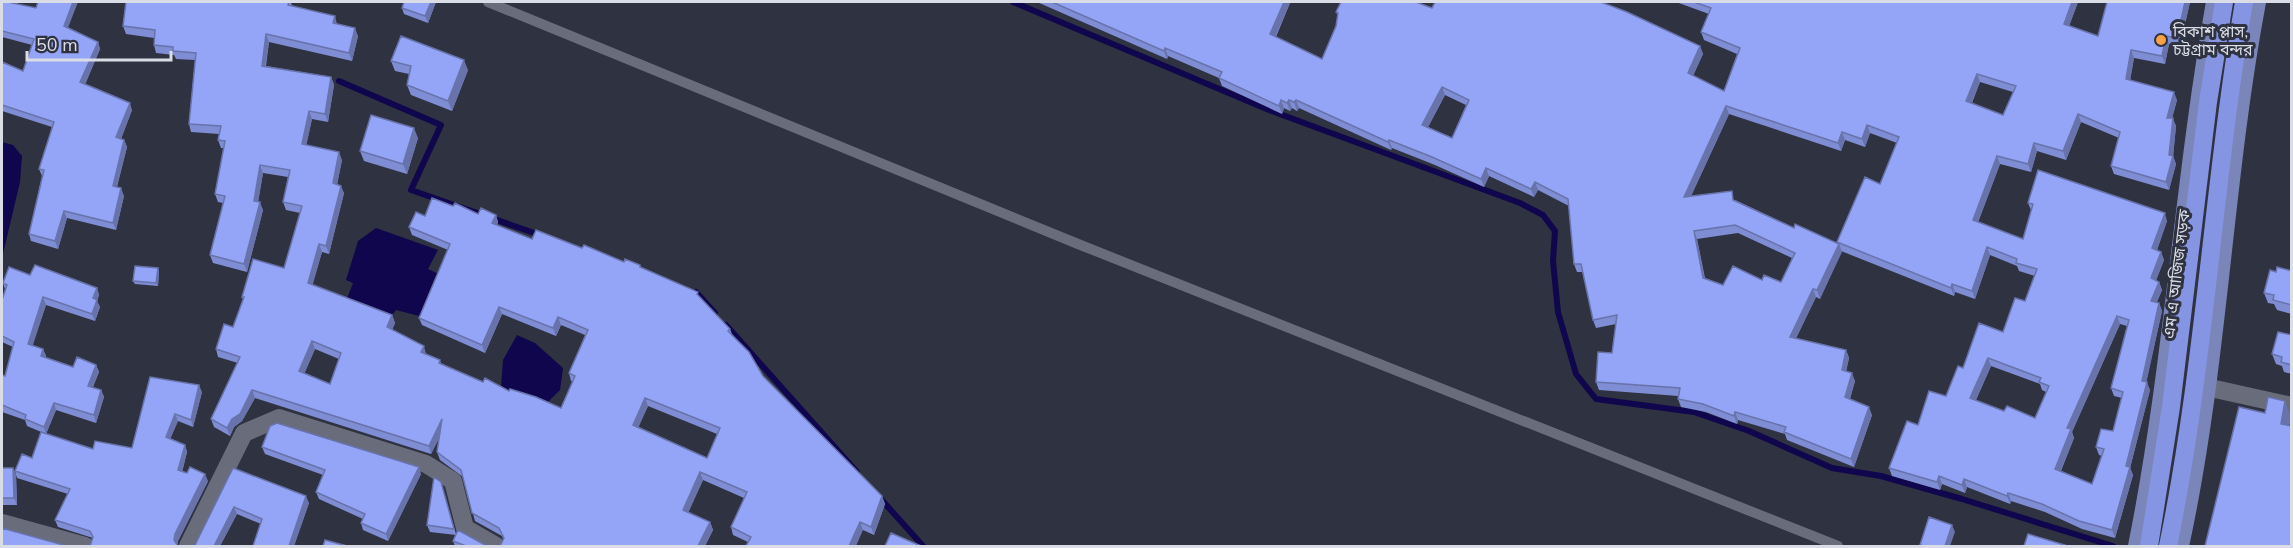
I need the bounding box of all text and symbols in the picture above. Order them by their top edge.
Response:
place label: বিকাশ প্লাস, চট্টগ্রাম বন্দর [2172,21,2253,61]
scale bar [27,24,171,62]
text: 50 m [36,33,78,57]
marker: বিকাশ প্লাস, চট্টগ্রাম বন্দর [2154,33,2168,47]
street label: এম এ আজিজ সড়ক [2158,207,2196,340]

